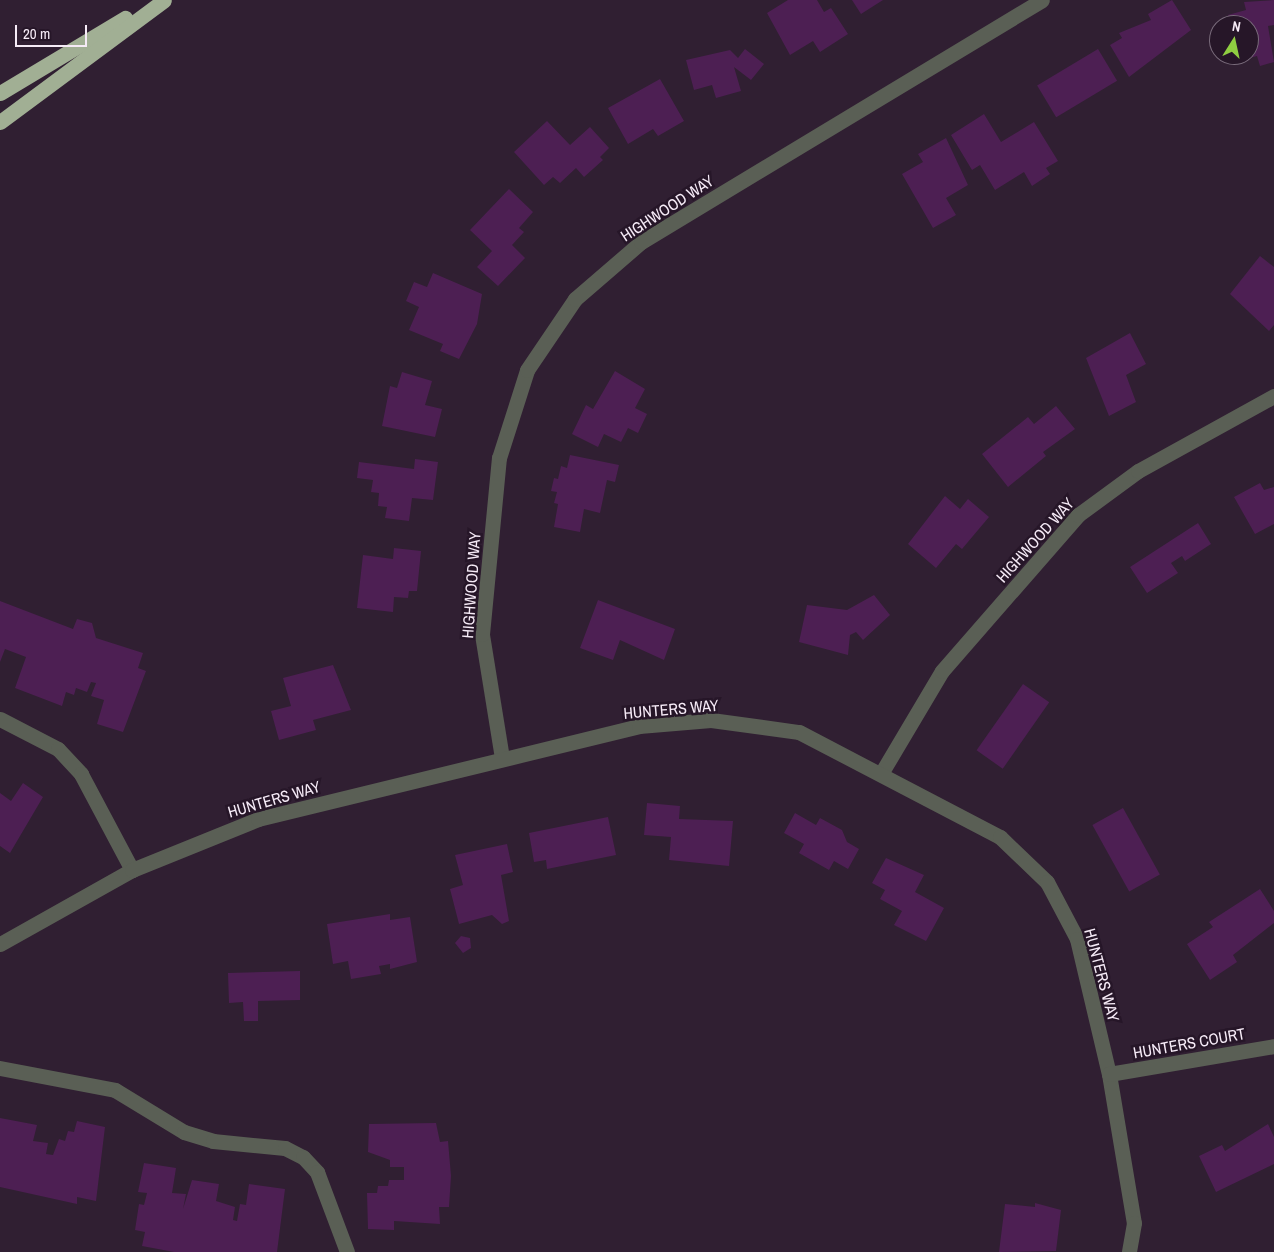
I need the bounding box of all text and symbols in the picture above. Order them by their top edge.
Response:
scale bar [18,15,90,47]
north arrow [1209,15,1259,65]
text: N [1231,17,1242,36]
text: 20 m [23,23,50,44]
street label: HIGHWOOD WAY [617,171,717,245]
street label: HIGHWOOD WAY [992,494,1078,586]
street label: HIGHWOOD WAY [458,531,484,639]
street label: HUNTERS WAY [623,695,719,723]
street label: HUNTERS WAY [225,777,323,821]
street label: HUNTERS WAY [1080,926,1124,1024]
street label: HUNTERS COURT [1131,1024,1247,1062]

